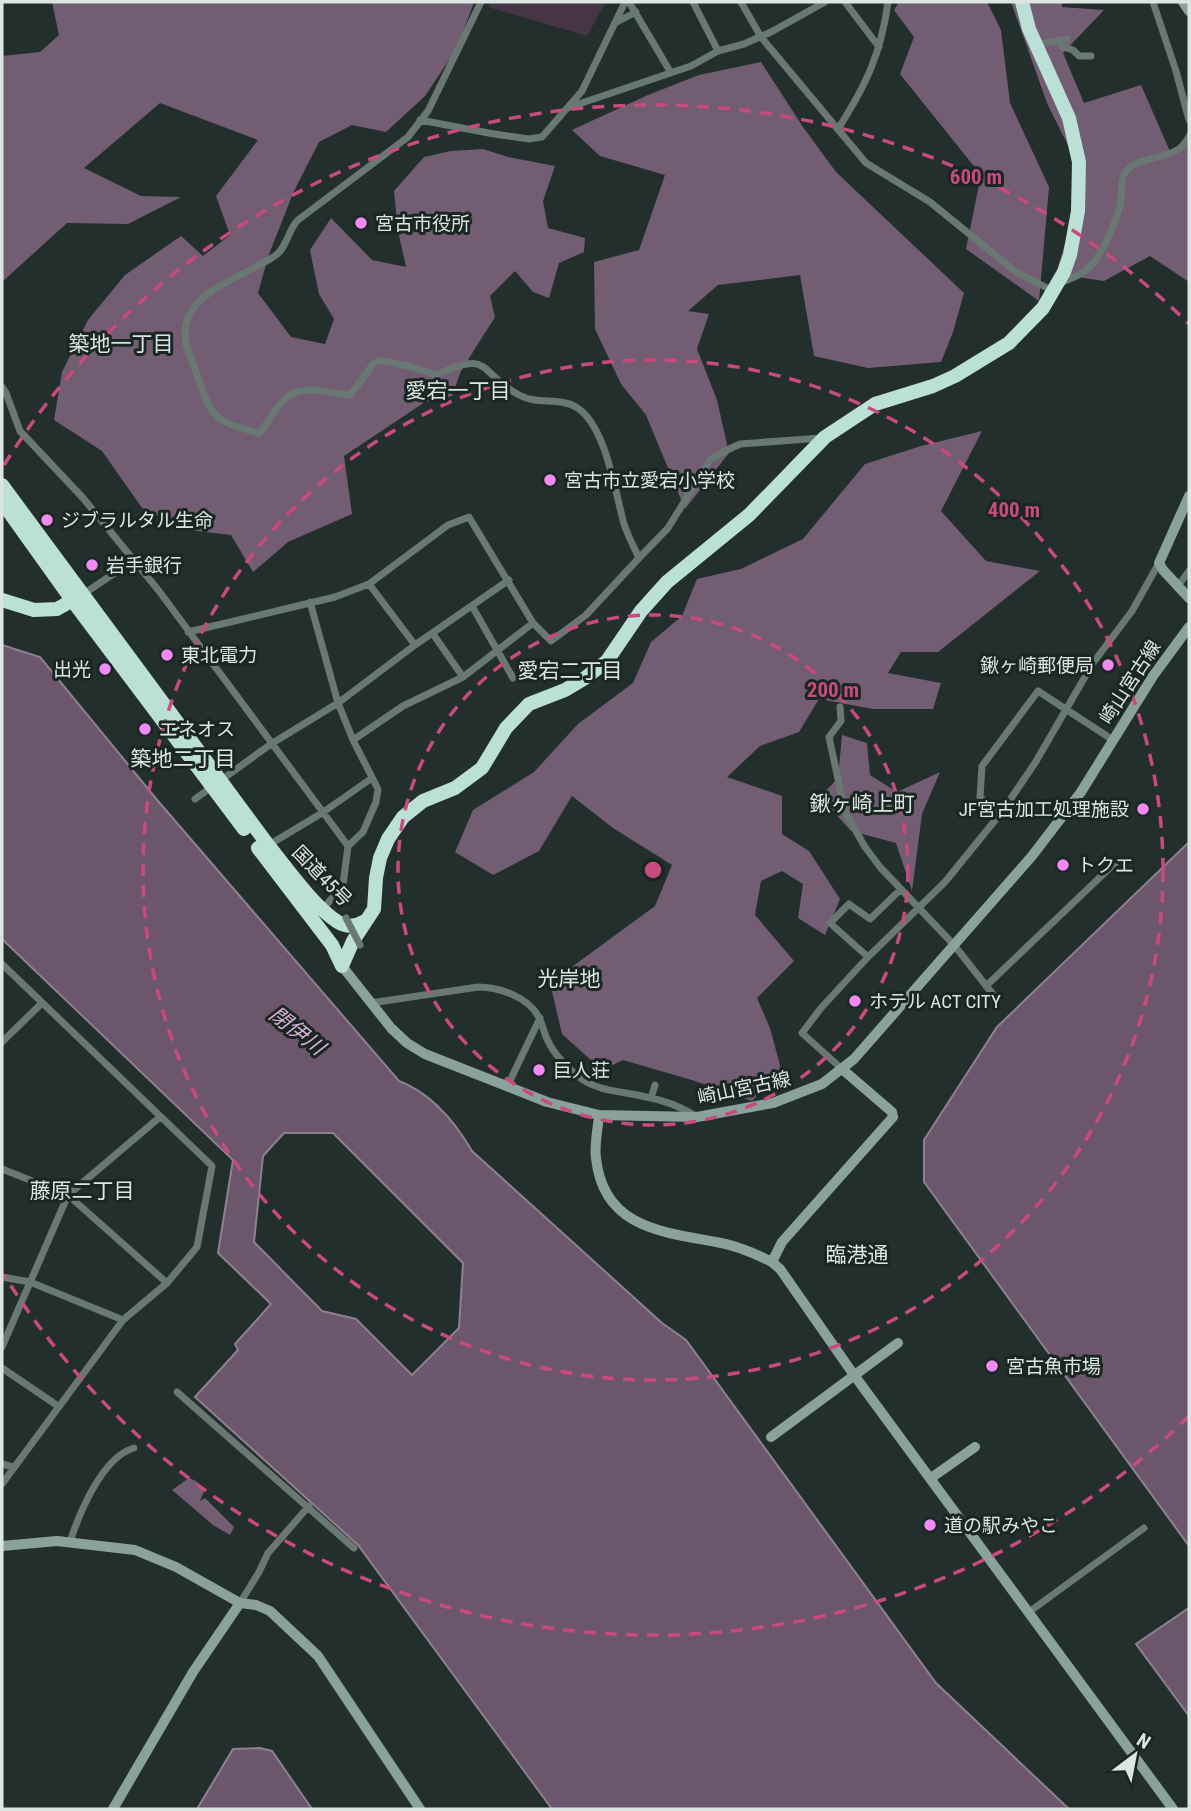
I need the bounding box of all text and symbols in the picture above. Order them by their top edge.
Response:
text: 600 m [950,165,1002,189]
place label: 宮古市役所 [375,212,470,235]
marker: 宮古市役所 [353,215,369,231]
district label: 築地一丁目 [69,332,174,356]
district label: 愛宕一丁目 [406,379,511,403]
place label: 宮古市立愛宕小学校 [564,469,735,492]
marker: 宮古市立愛宕小学校 [542,472,558,488]
text: 400 m [988,498,1040,522]
place label: ジブラルタル生命 [61,509,213,532]
marker: ジブラルタル生命 [39,512,55,528]
place label: 岩手銀行 [106,554,182,577]
marker: 岩手銀行 [84,557,100,573]
street label: 崎山宮古線 [1094,636,1166,728]
place label: 東北電力 [181,644,257,667]
marker: 東北電力 [159,647,175,663]
place label: 鍬ヶ崎郵便局 [980,654,1094,677]
marker: 鍬ヶ崎郵便局 [1100,657,1116,673]
place label: 出光 [53,658,91,681]
district label: 愛宕二丁目 [518,659,623,683]
marker: 出光 [97,661,113,677]
text: 200 m [807,678,859,702]
place label: エネオス [159,718,235,741]
marker: エネオス [137,721,153,737]
district label: 築地二丁目 [131,747,236,771]
district label: 鍬ヶ崎上町 [810,792,915,816]
place label: JF宮古加工処理施設 [959,798,1129,821]
marker: JF宮古加工処理施設 [1135,801,1151,817]
street label: 国道45号 [287,841,357,911]
place label: トクエ [1077,854,1134,877]
marker: トクエ [1055,857,1071,873]
centre of rings [641,858,665,882]
district label: 光岸地 [538,967,601,991]
place label: ホテル ACT CITY [869,990,1001,1013]
marker: ホテル ACT CITY [847,993,863,1009]
water label: 閉伊川 [265,1002,331,1061]
place label: 巨人荘 [553,1059,610,1082]
marker: 巨人荘 [531,1062,547,1078]
street label: 崎山宮古線 [695,1067,793,1109]
district label: 藤原二丁目 [30,1179,135,1203]
district label: 臨港通 [826,1243,889,1267]
place label: 宮古魚市場 [1006,1355,1101,1378]
marker: 宮古魚市場 [984,1358,1000,1374]
place label: 道の駅みやこ [944,1514,1058,1537]
marker: 道の駅みやこ [922,1517,938,1533]
north arrow [1100,1720,1170,1790]
text: N [1133,1728,1155,1754]

